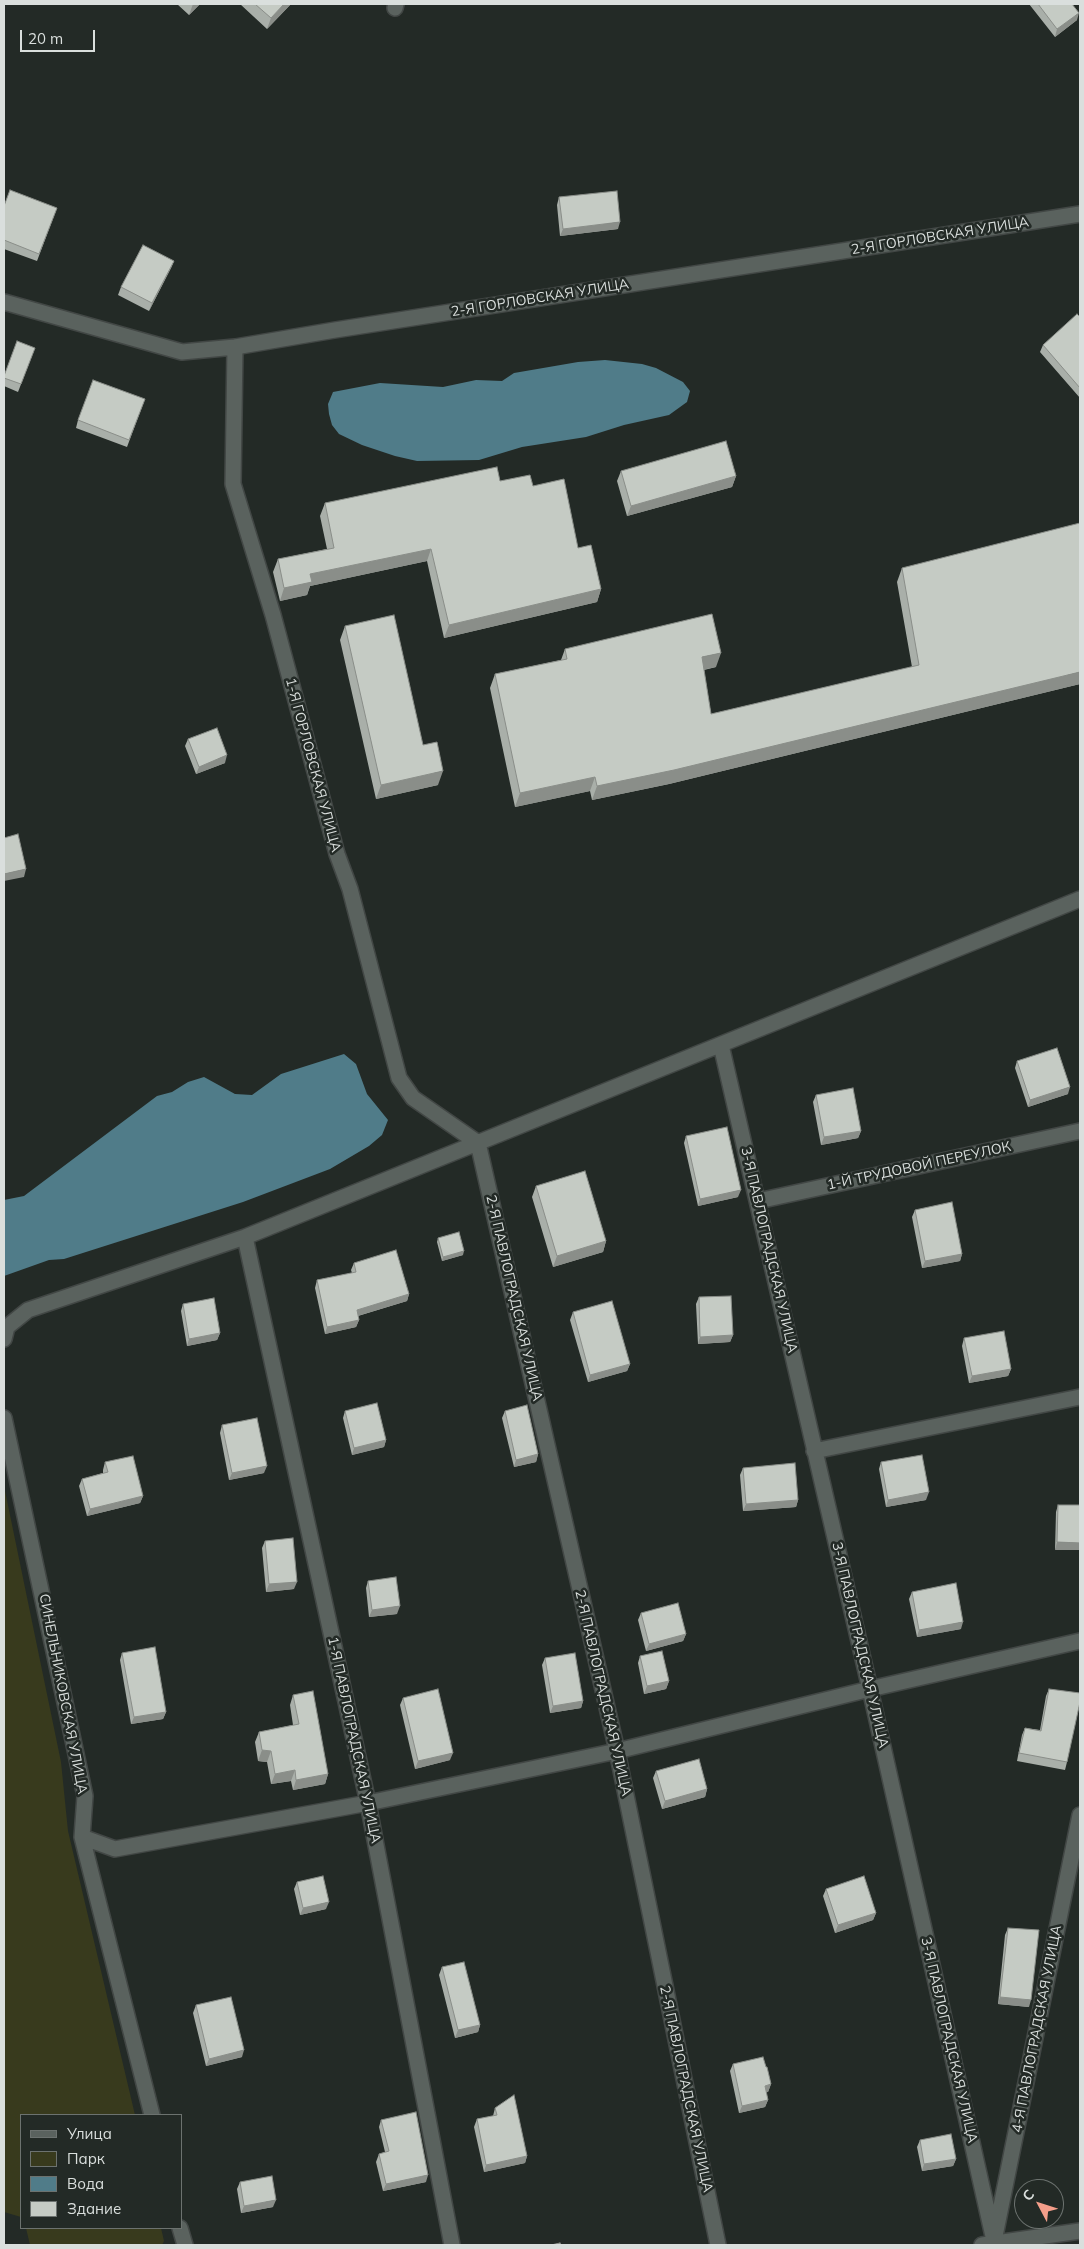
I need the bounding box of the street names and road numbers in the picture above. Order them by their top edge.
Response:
street label: 2-Я ГОРЛОВСКАЯ УЛИЦА [850,214,1030,258]
street label: 2-Я ГОРЛОВСКАЯ УЛИЦА [450,276,630,320]
street label: 1-Я ГОРЛОВСКАЯ УЛИЦА [282,676,344,854]
street label: 1-Й ТРУДОВОЙ ПЕРЕУЛОК [826,1138,1012,1194]
street label: 3-Я ПАВЛОГРАДСКАЯ УЛИЦА [737,1145,801,1355]
street label: 2-Я ПАВЛОГРАДСКАЯ УЛИЦА [482,1193,546,1403]
street label: 3-Я ПАВЛОГРАДСКАЯ УЛИЦА [828,1540,892,1750]
street label: 2-Я ПАВЛОГРАДСКАЯ УЛИЦА [571,1588,635,1798]
street label: СИНЕЛЬНИКОВСКАЯ УЛИЦА [35,1592,91,1796]
street label: 1-Я ПАВЛОГРАДСКАЯ УЛИЦА [324,1635,384,1845]
street label: 4-Я ПАВЛОГРАДСКАЯ УЛИЦА [1009,1924,1065,2134]
street label: 3-Я ПАВЛОГРАДСКАЯ УЛИЦА [917,1935,981,2145]
street label: 2-Я ПАВЛОГРАДСКАЯ УЛИЦА [656,1984,716,2194]

